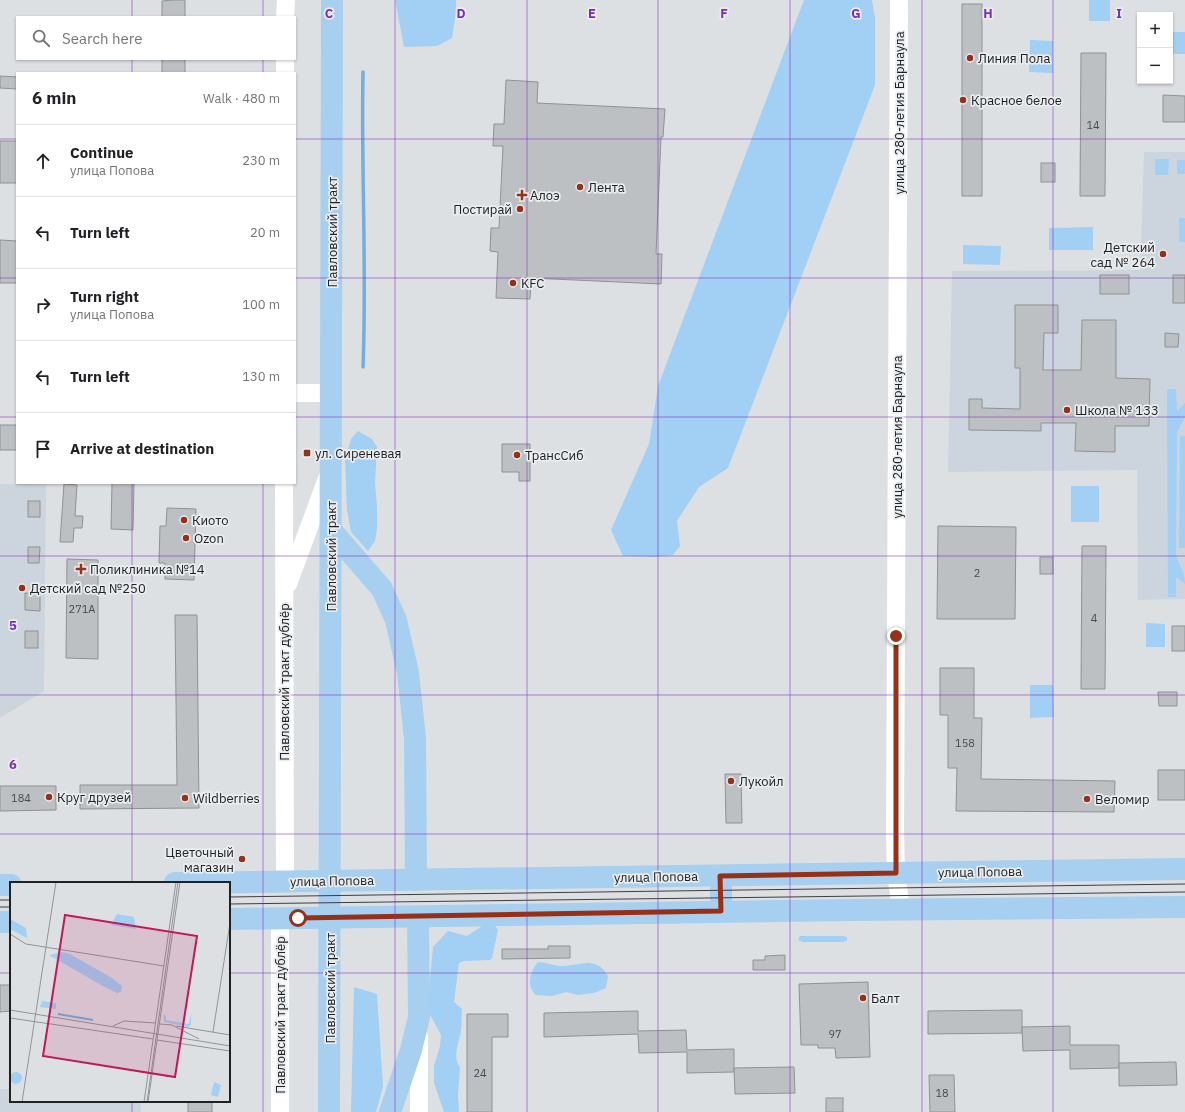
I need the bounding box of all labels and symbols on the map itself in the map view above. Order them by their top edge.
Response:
text: C [325,5,334,22]
text: D [456,5,466,22]
text: E [588,5,596,22]
text: F [720,5,728,22]
text: G [851,5,861,22]
text: H [983,5,993,22]
text: I [1116,5,1122,22]
street label: улица 280-летия Барнаула [891,31,908,195]
place label: Линия Пола [978,50,1050,67]
marker: Линия Пола [965,53,975,63]
place label: Красное белое [971,92,1062,109]
marker: Красное белое [958,95,968,105]
house number: 14 [1086,118,1100,132]
street label: Павловский тракт [324,177,341,287]
place label: Лента [588,179,625,196]
marker: Лента [575,182,585,192]
place label: Алоэ [530,187,560,204]
marker: Алоэ [517,190,527,200]
place label: Постирай [453,201,512,218]
marker: Постирай [515,204,525,214]
place label: Детский сад № 264 [1091,239,1155,271]
marker: Детский сад № 264 [1158,249,1168,259]
place label: KFC [521,275,544,292]
marker: KFC [508,278,518,288]
street label: улица 280-летия Барнаула [889,355,906,519]
place label: Школа № 133 [1075,402,1159,419]
marker: Школа № 133 [1062,405,1072,415]
place label: ул. Сиреневая [315,445,402,462]
place label: ТрансСиб [525,447,584,464]
marker: ул. Сиреневая [302,448,312,458]
marker: ТрансСиб [512,450,522,460]
street label: Павловский тракт [323,501,340,611]
place label: Киото [192,512,228,529]
marker: Киото [179,515,189,525]
place label: Ozon [194,530,224,547]
marker: Ozon [181,533,191,543]
place label: Поликлиника №14 [90,561,205,578]
marker: Поликлиника №14 [75,563,87,575]
house number: 2 [974,566,980,580]
place label: Детский сад №250 [30,580,146,597]
marker: Детский сад №250 [17,583,27,593]
house number: 271А [69,602,95,616]
street label: Павловский тракт дублёр [276,603,293,761]
house number: 4 [1091,611,1098,625]
text: 5 [9,617,17,634]
route end [887,627,905,645]
house number: 158 [955,736,975,750]
text: 6 [9,756,17,773]
place label: Лукойл [739,773,784,790]
marker: Лукойл [726,776,736,786]
place label: Круг друзей [57,789,131,806]
place label: Wildberries [193,790,260,807]
house number: 184 [11,791,31,805]
place label: Веломир [1095,791,1149,808]
marker: Круг друзей [44,792,54,802]
marker: Wildberries [180,793,190,803]
marker: Веломир [1082,794,1092,804]
place label: Цветочный магазин [165,844,234,876]
marker: Цветочный магазин [237,854,247,864]
street label: улица Попова [938,863,1022,881]
street label: улица Попова [614,868,698,886]
street label: улица Попова [290,872,374,890]
inset map [10,882,230,1102]
route start [289,909,307,927]
street label: Павловский тракт [322,933,339,1043]
street label: Павловский тракт дублёр [272,936,289,1094]
place label: Балт [871,990,900,1007]
marker: Балт [858,993,868,1003]
house number: 97 [828,1027,842,1041]
house number: 24 [473,1066,487,1080]
house number: 18 [935,1086,949,1100]

